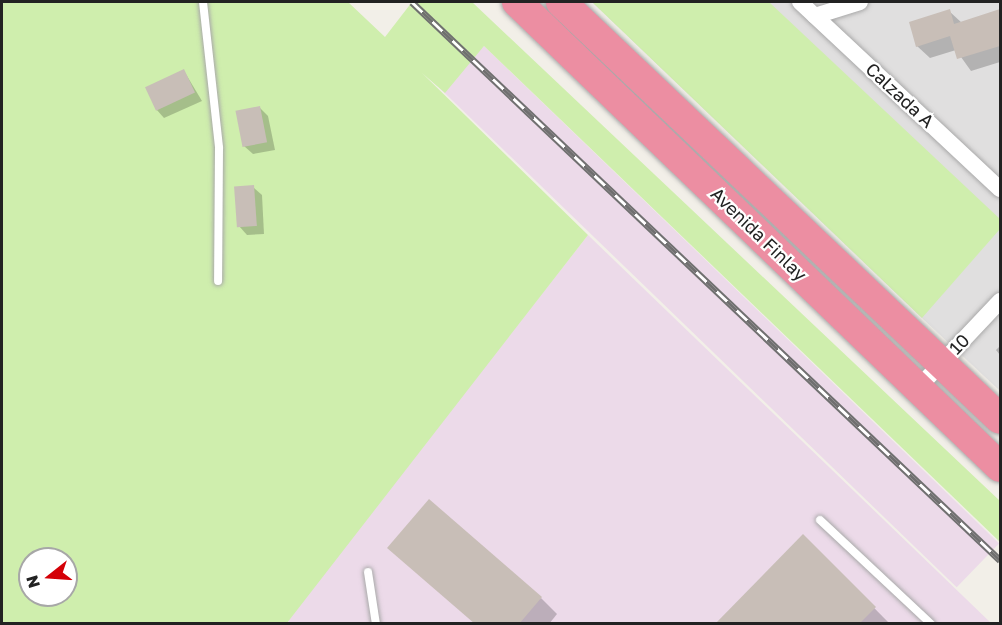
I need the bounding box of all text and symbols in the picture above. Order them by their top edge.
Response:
street label: Calzada A [861,58,939,132]
street label: Avenida Finlay [707,183,811,285]
street label: 10 [944,329,974,359]
north arrow [18,547,78,607]
text: N [21,573,44,590]

